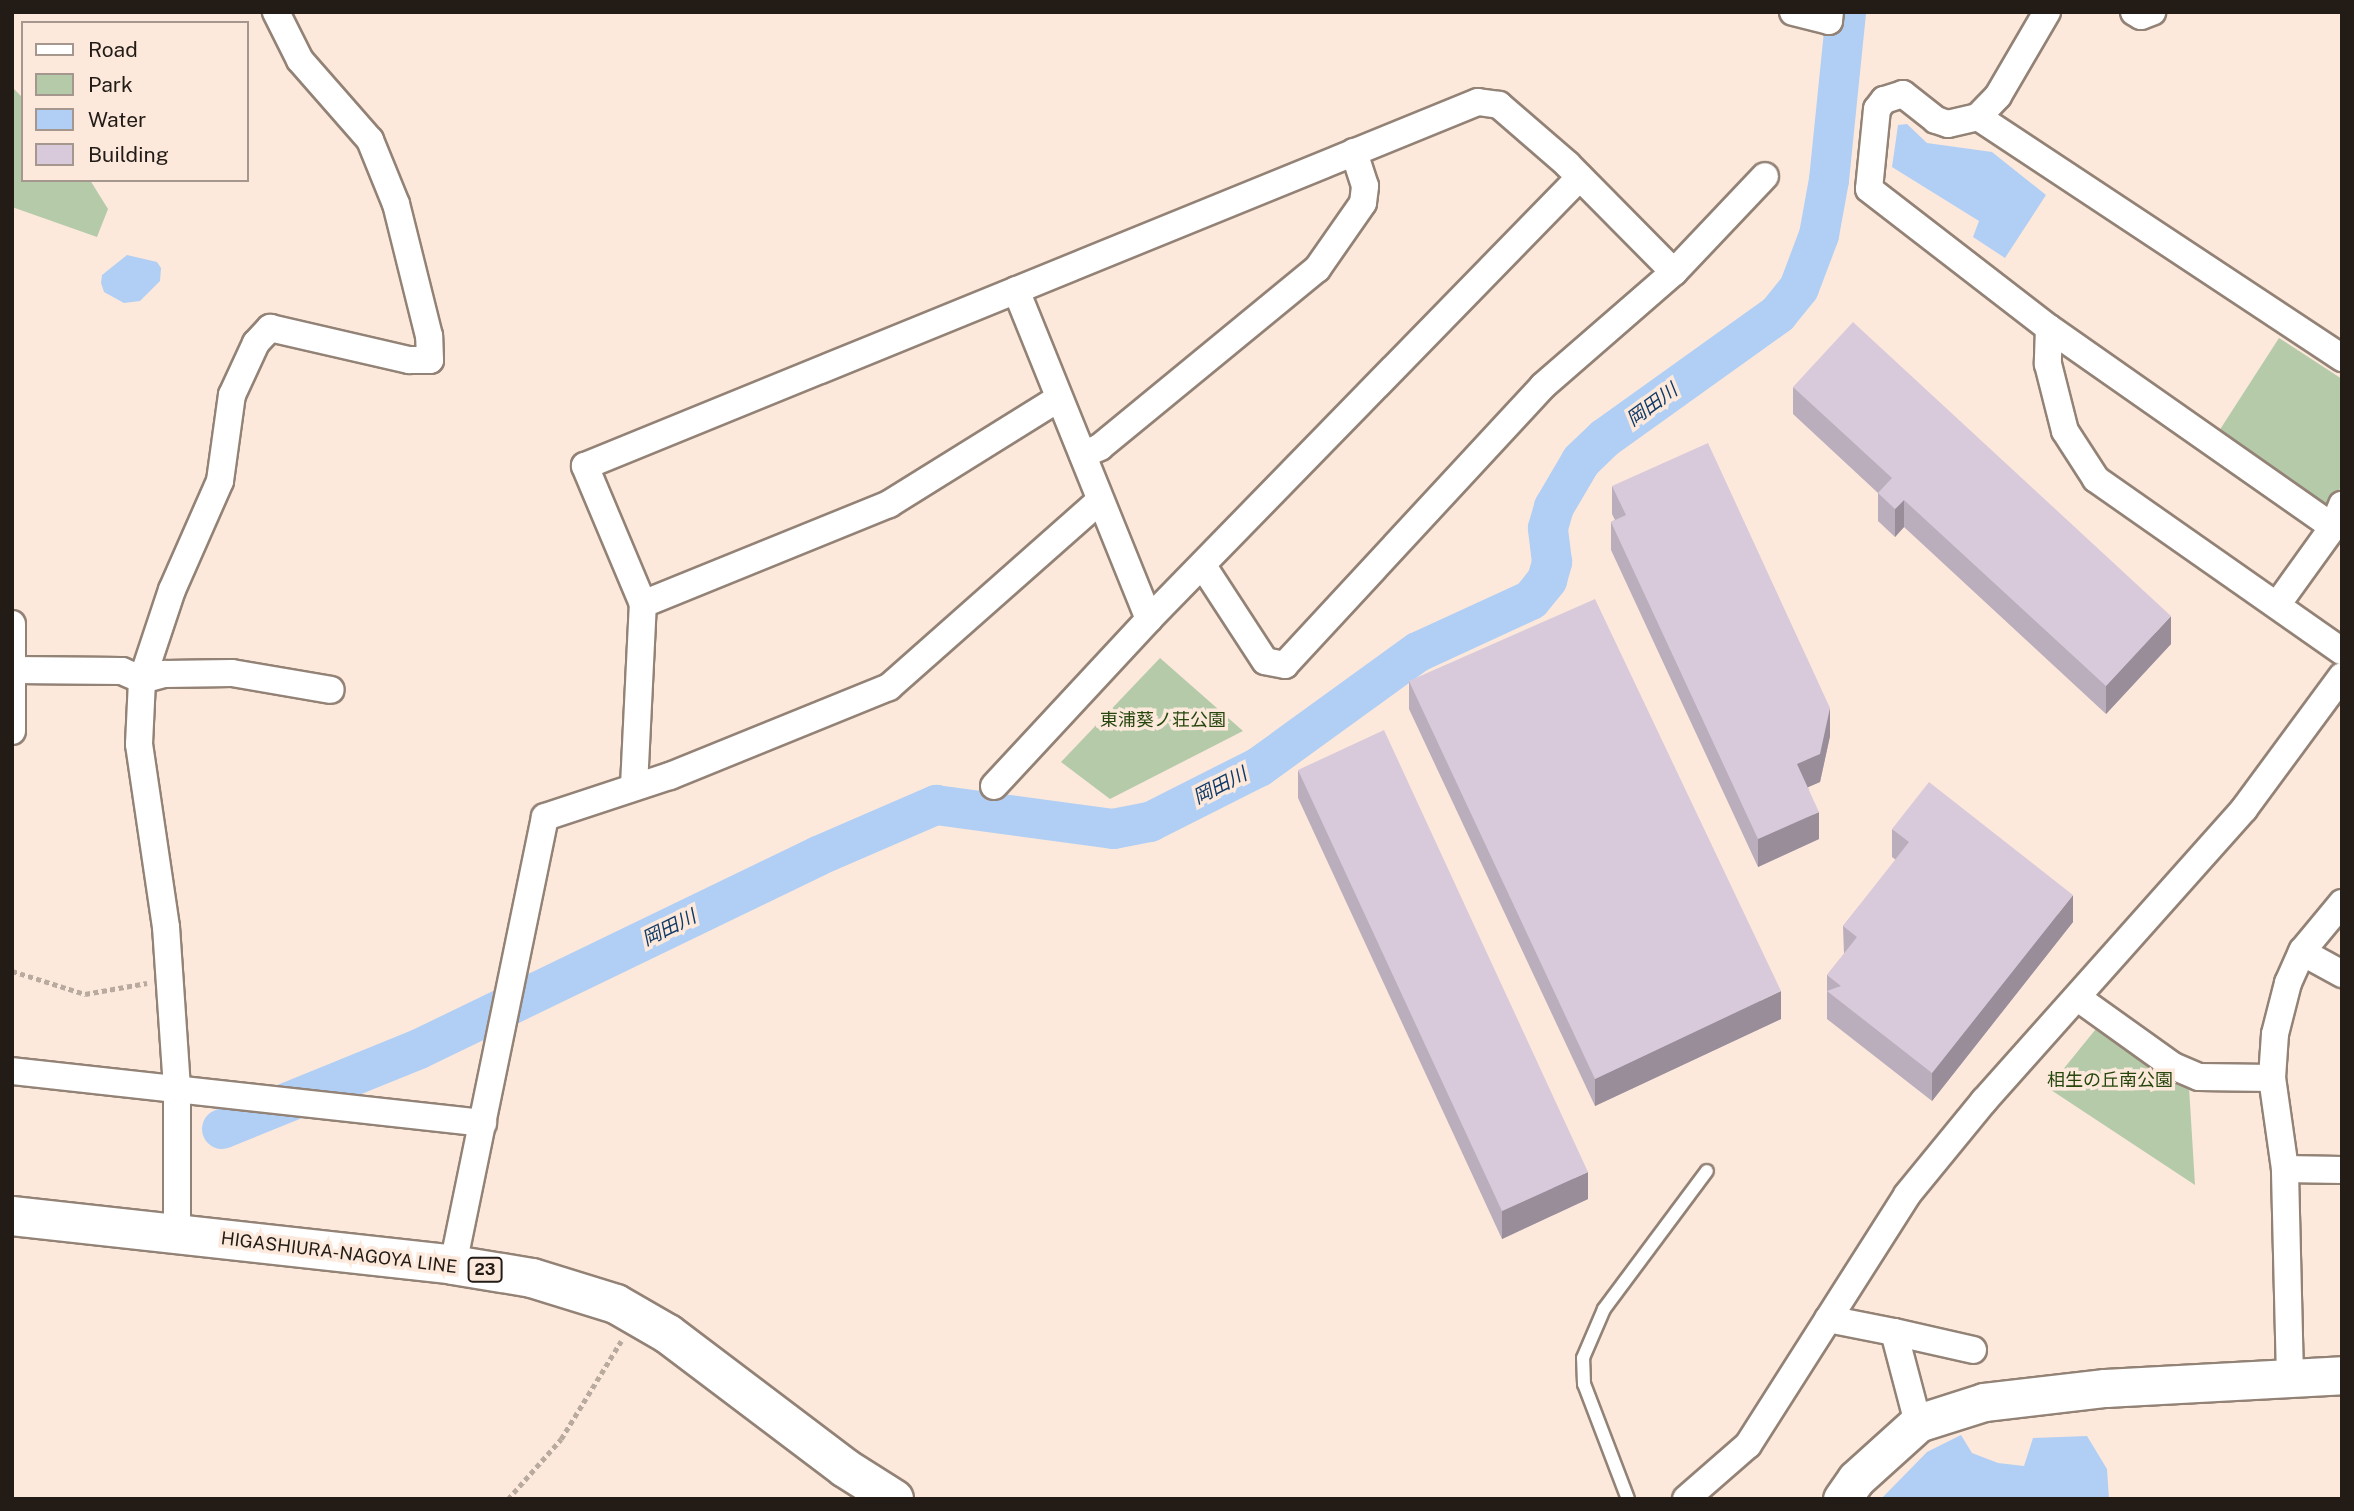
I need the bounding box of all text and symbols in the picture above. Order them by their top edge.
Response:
legend [21,21,248,182]
text: Road [88,37,138,62]
text: Park [88,72,133,97]
text: Water [88,107,146,132]
text: Building [88,142,169,167]
water label: 岡田川 [1622,379,1682,431]
park label: 東浦葵ノ荘公園 [1100,709,1226,731]
water label: 岡田川 [1189,763,1251,809]
water label: 岡田川 [638,905,700,951]
park label: 相生の丘南公園 [2047,1069,2173,1091]
street label: HIGASHIURA-NAGOYA LINE [220,1228,458,1278]
road number: 23 [468,1258,503,1282]

